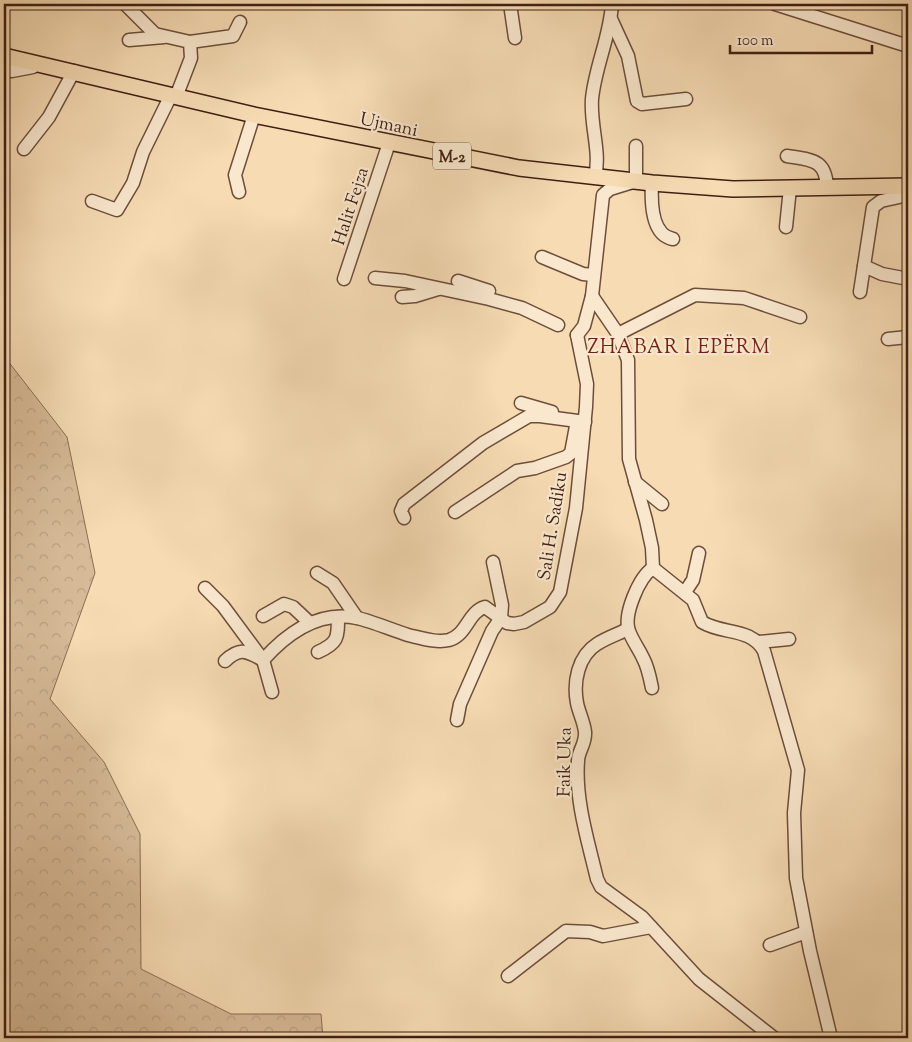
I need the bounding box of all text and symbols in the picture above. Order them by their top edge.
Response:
scale bar [730,22,872,54]
text: 100 m [737,31,774,52]
street label: Ujmani [357,107,420,145]
road number: M-2 [433,142,471,170]
street label: Halit Fejza [327,164,377,249]
district label: ZHABAR I EPËRM [587,334,771,363]
street label: Sali H. Sadiku [533,470,575,582]
street label: Faik Uka [552,727,580,797]

